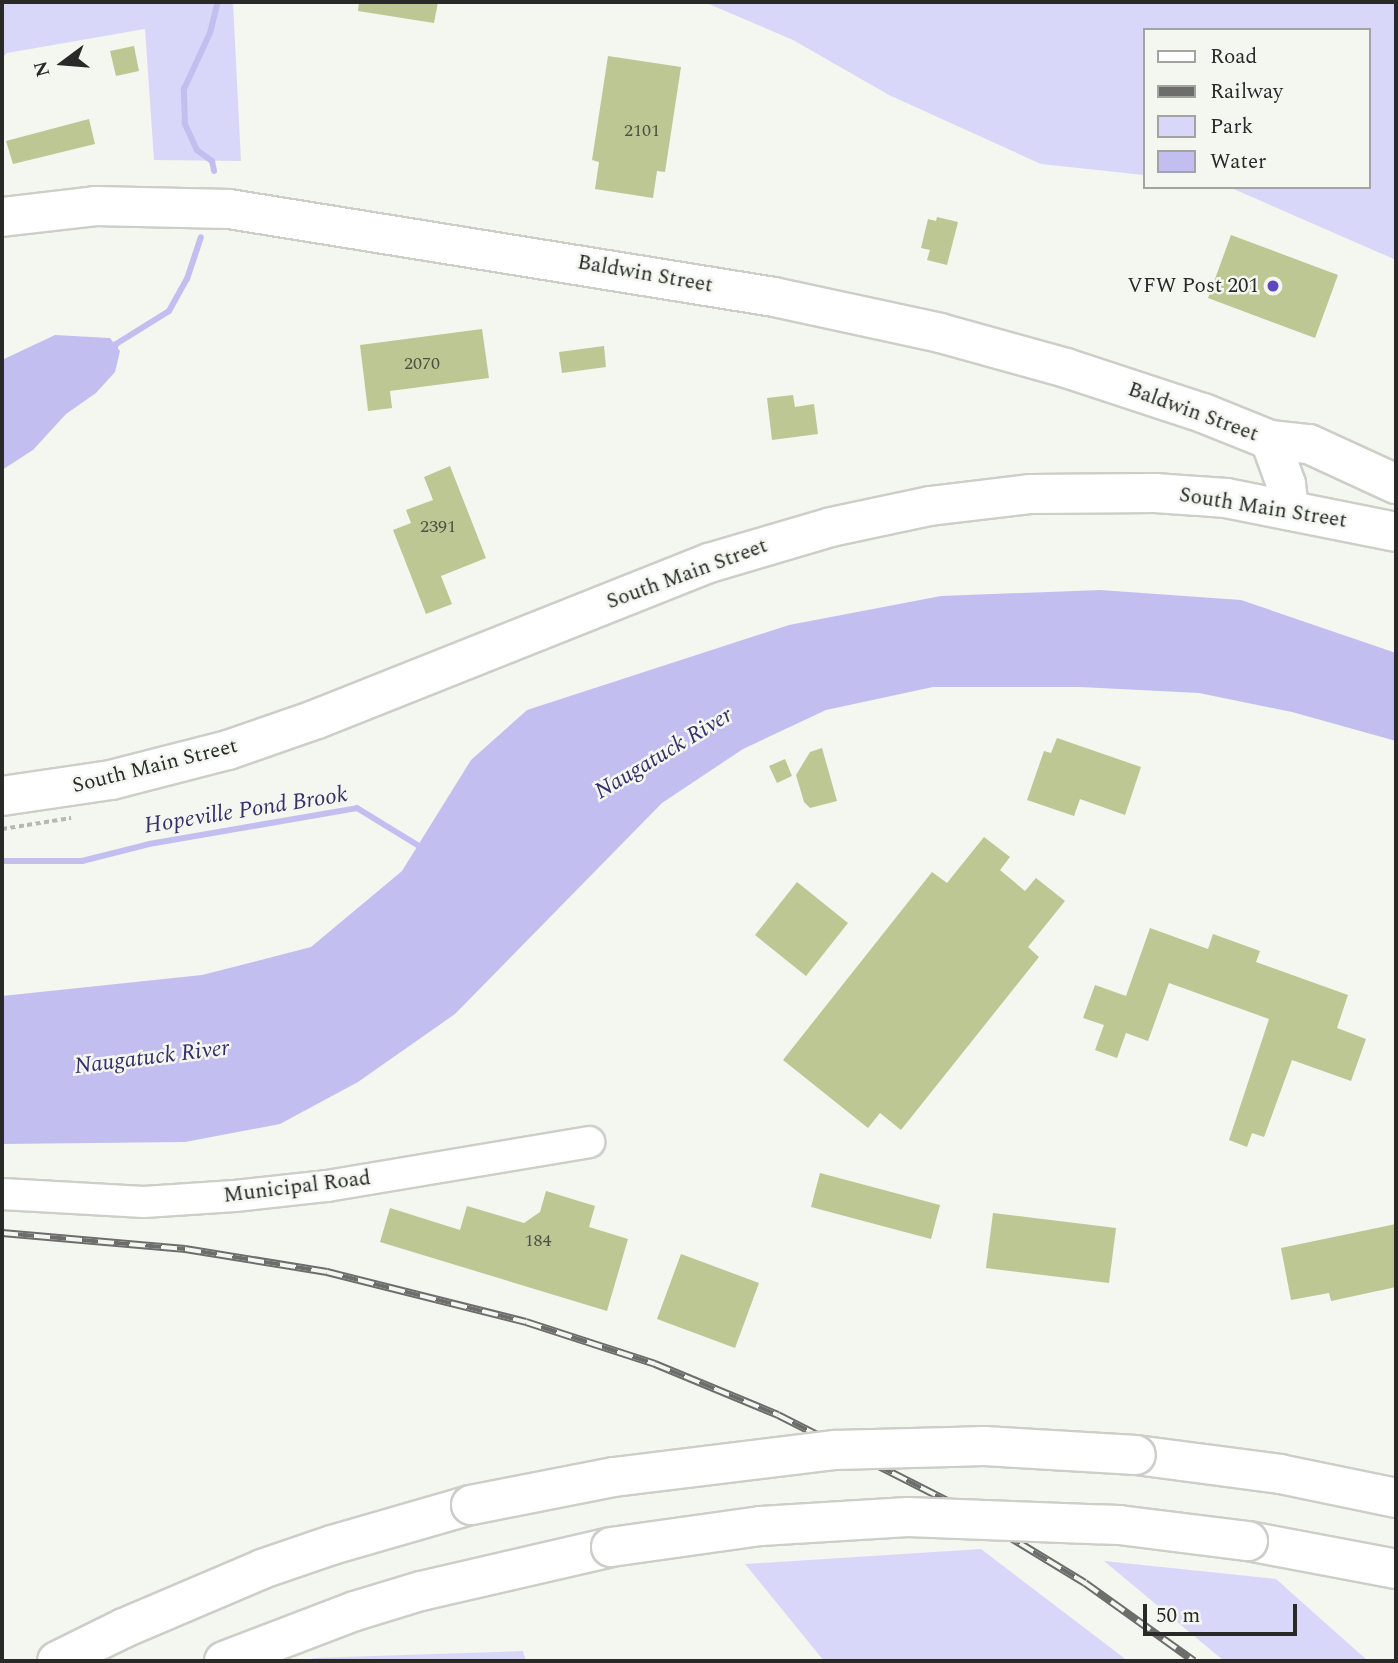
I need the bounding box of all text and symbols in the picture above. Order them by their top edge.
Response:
north arrow [28,28,98,98]
legend [1142,28,1370,189]
text: Road [1210,41,1257,73]
text: N [26,57,58,80]
text: Railway [1210,76,1283,108]
text: Park [1210,111,1253,143]
house number: 2101 [624,120,660,142]
text: Water [1210,146,1266,178]
street label: Baldwin Street [575,250,715,298]
place label: VFW Post 201 [1127,273,1259,299]
marker: VFW Post 201 [1265,278,1281,294]
house number: 2070 [404,353,440,375]
street label: Baldwin Street [1124,377,1262,447]
street label: South Main Street [1177,482,1349,534]
house number: 2391 [420,516,456,538]
street label: South Main Street [603,533,771,615]
water label: Naugatuck River [590,702,738,806]
street label: South Main Street [70,733,240,799]
water label: Hopeville Pond Brook [142,781,350,841]
water label: Naugatuck River [73,1035,231,1081]
street label: Municipal Road [222,1165,372,1209]
house number: 184 [525,1230,551,1252]
scale bar [1146,1590,1300,1634]
text: 50 m [1156,1600,1200,1632]

